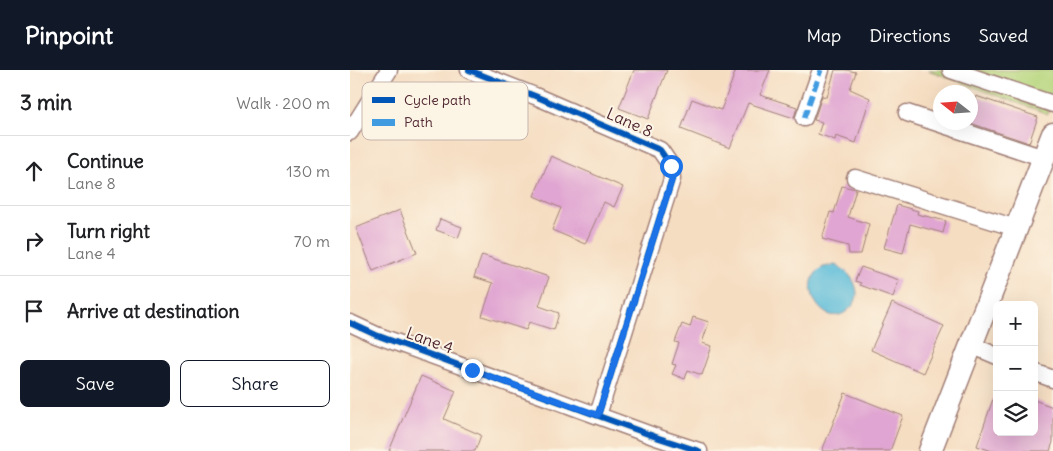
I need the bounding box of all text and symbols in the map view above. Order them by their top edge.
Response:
text: Pinpoint [25,20,113,50]
text: Map [806,24,841,47]
text: Directions [869,24,951,47]
text: Saved [979,24,1028,47]
legend [362,82,528,140]
north arrow [933,85,978,130]
text: 3 min [20,89,72,116]
text: Cycle path [404,91,471,109]
text: Walk · 200 m [236,93,330,113]
street label: Lane 8 [604,103,656,141]
text: Path [404,113,433,131]
text: Continue [67,149,144,173]
route start [660,155,683,178]
icon: ahead [20,157,48,185]
text: 130 m [286,161,330,181]
text: Lane 8 [67,173,116,193]
text: Turn right [67,219,150,243]
icon: right [20,227,48,255]
text: 70 m [294,231,330,251]
text: Lane 4 [67,243,116,263]
icon: arrive [20,297,48,325]
text: Arrive at destination [67,299,240,323]
map controls [993,301,1038,436]
button: + [993,301,1038,346]
street label: Lane 4 [404,322,456,358]
button: − [993,346,1038,391]
route end [461,359,484,382]
button: Save [20,360,170,407]
button: Share [180,360,330,407]
button: layers [993,391,1038,436]

